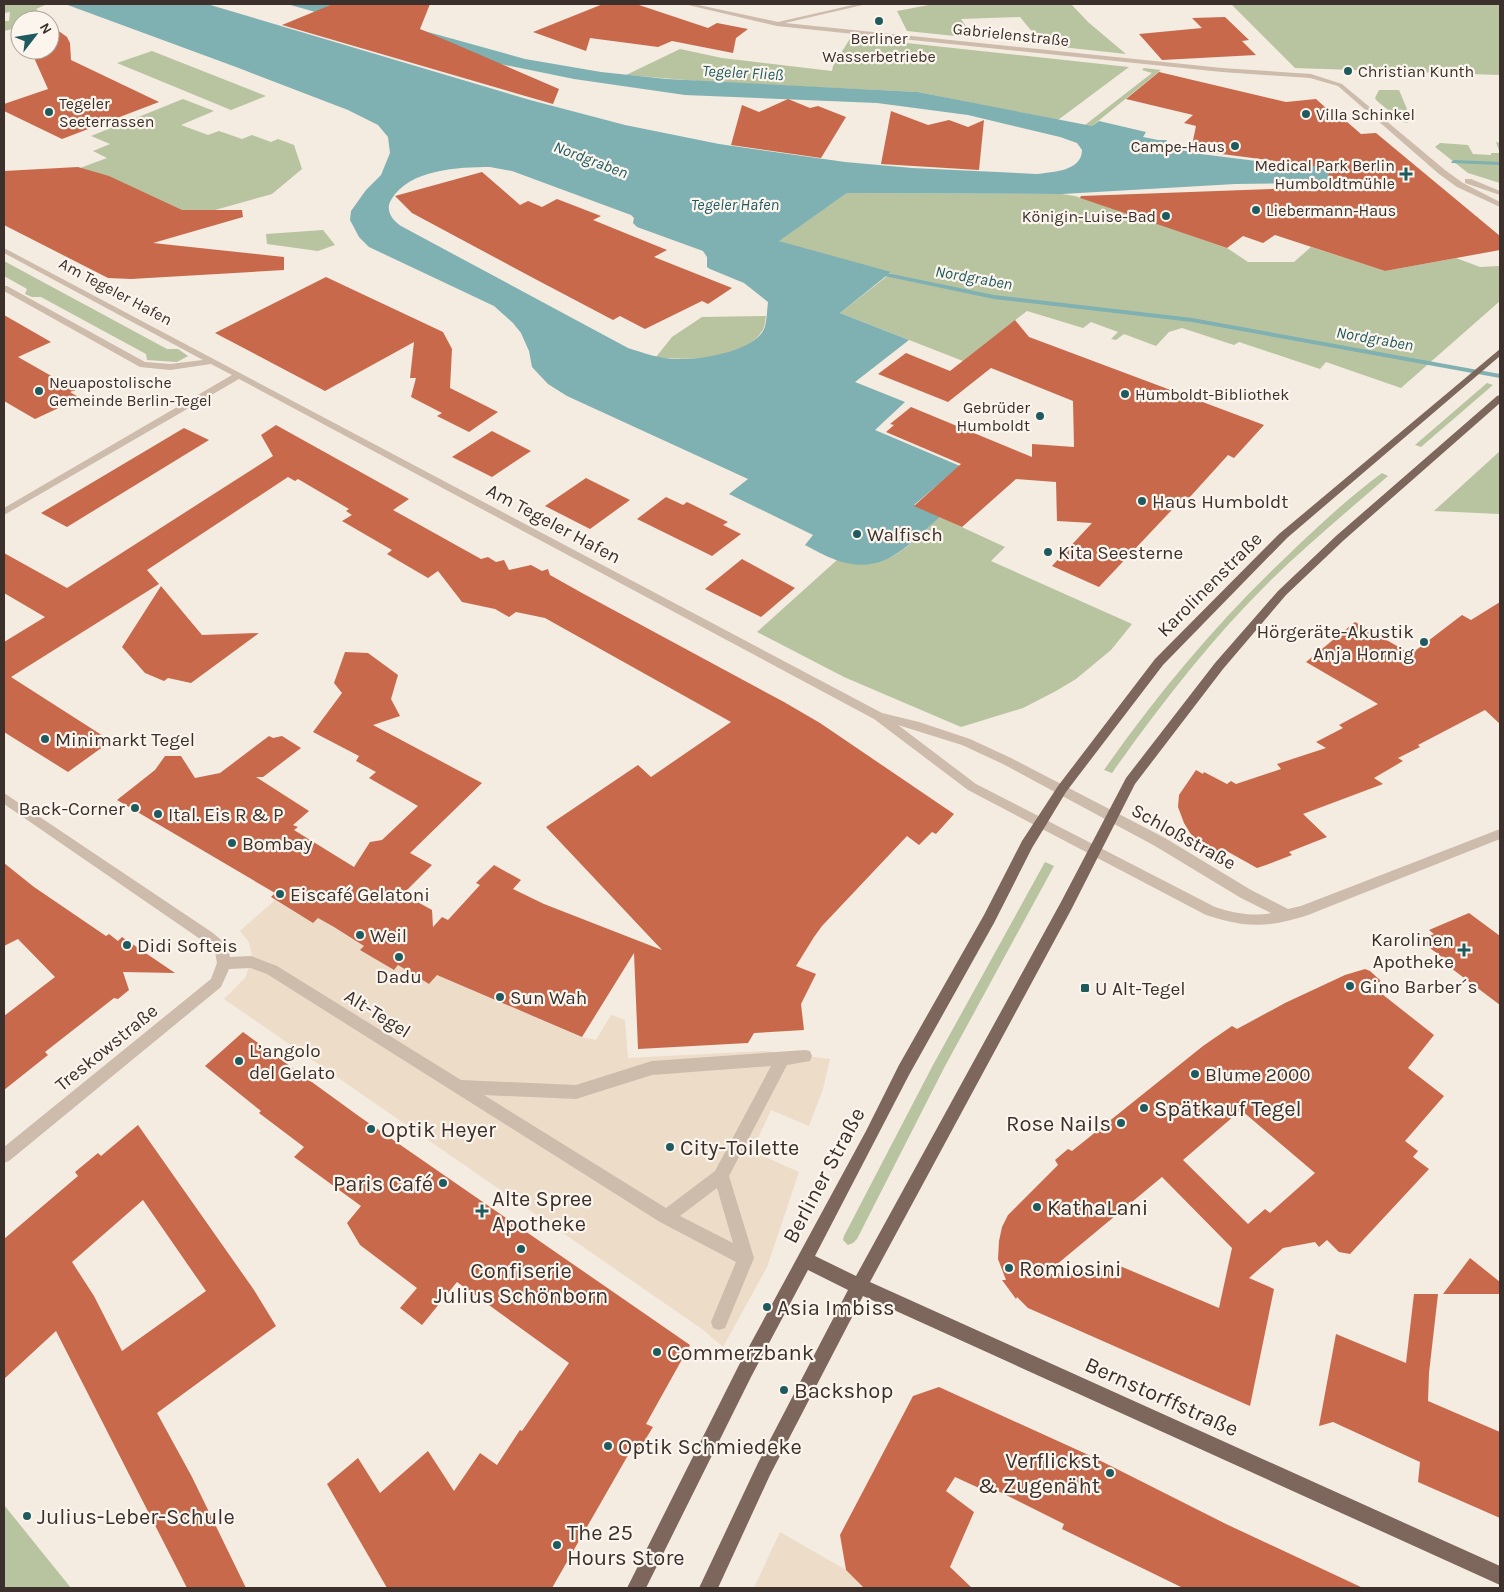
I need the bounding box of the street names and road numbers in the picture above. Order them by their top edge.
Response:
street label: Gabrielenstraße [952,19,1070,50]
street label: Am Tegeler Hafen [56,254,176,329]
street label: Am Tegeler Hafen [483,479,624,569]
street label: Karolinenstraße [1153,528,1267,642]
street label: Schloßstraße [1127,799,1240,875]
street label: Alt-Tegel [340,985,415,1043]
street label: Treskowstraße [51,1000,162,1096]
street label: Berliner Straße [777,1103,871,1248]
street label: Bernstorffstraße [1081,1351,1242,1442]

